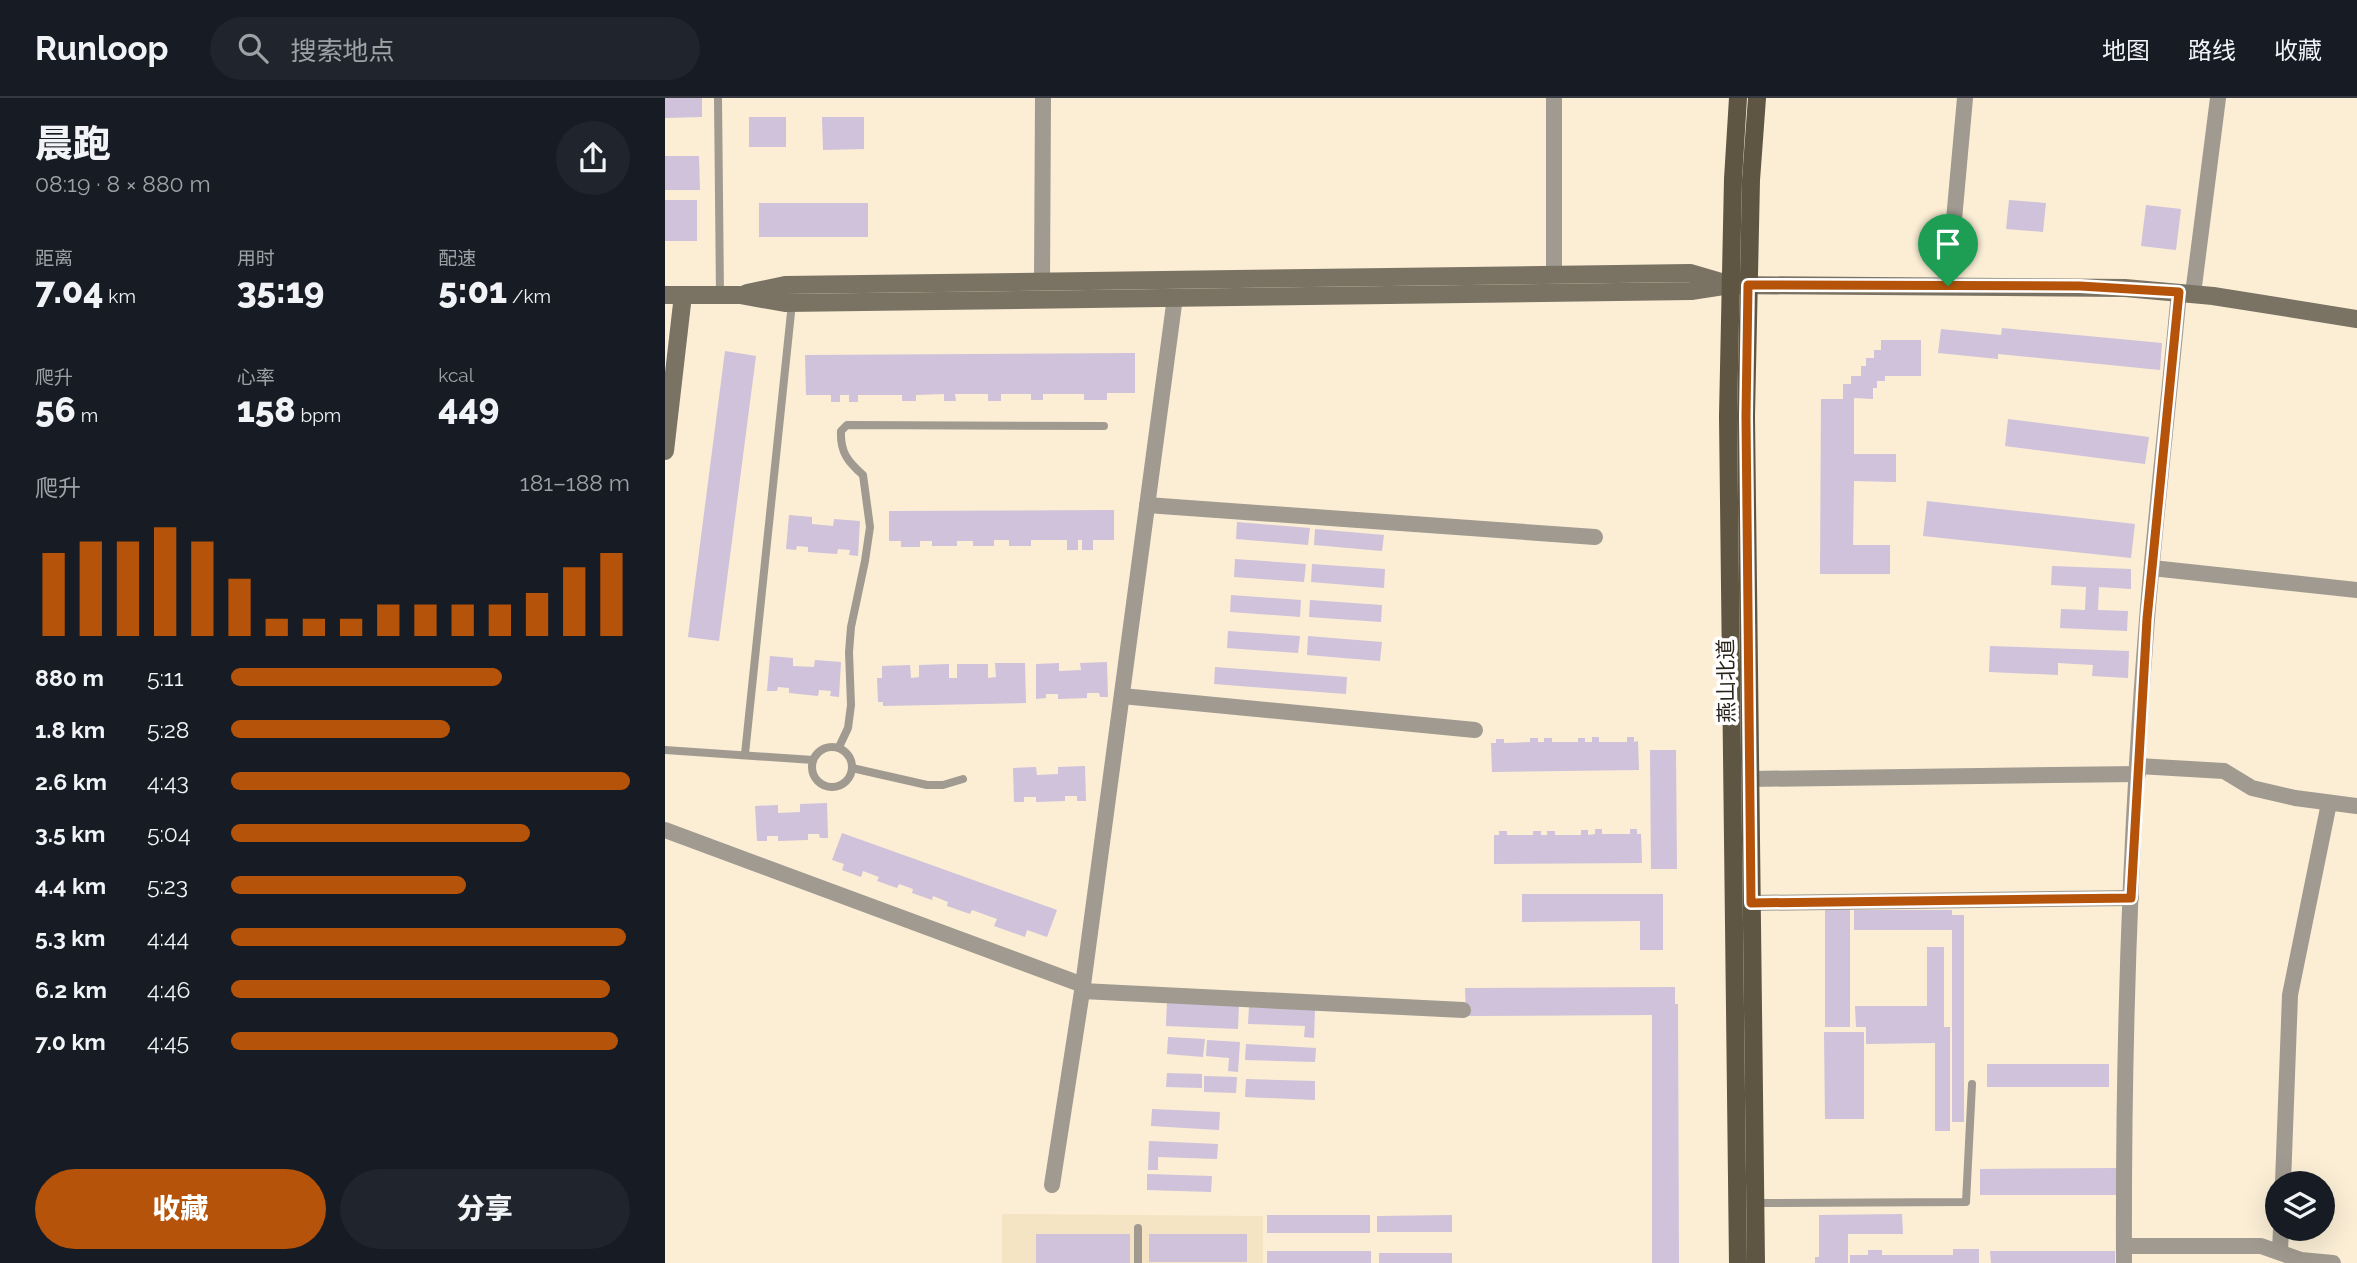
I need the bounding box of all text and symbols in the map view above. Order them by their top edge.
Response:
search box [210,17,700,80]
text: Runloop [35,29,168,68]
icon: search [234,29,272,67]
text: 搜索地点 [290,36,394,66]
text: 地图 [2102,36,2150,65]
text: 路线 [2188,36,2236,65]
text: 收藏 [2274,36,2322,65]
text: 晨跑 [35,121,111,166]
button: share [556,121,630,195]
text: 08:19 · 8 × 880 m [35,170,211,197]
pin [1918,214,1978,286]
icon: arrive [1929,225,1967,263]
text: 距离 [35,247,73,269]
text: 用时 [237,247,275,269]
text: 配速 [438,247,476,269]
text: 7.04 [35,270,103,311]
text: 35:19 [237,270,324,311]
text: 5:01 [438,270,507,311]
text: km [103,285,136,307]
text: /km [507,285,551,307]
text: kcal [438,364,474,386]
text: 爬升 [35,366,73,388]
text: 心率 [237,366,275,388]
text: 449 [438,386,499,427]
text: 56 [35,389,76,430]
text: 158 [237,389,296,430]
text: m [76,404,98,426]
text: bpm [296,404,341,426]
text: 181–188 m [520,469,630,496]
text: 爬升 [35,474,81,501]
street label: 燕山北道 [1713,639,1739,723]
text: 880 m [35,664,104,691]
text: 5:11 [147,664,184,691]
text: 1.8 km [35,716,105,743]
text: 5:28 [147,716,189,743]
text: 2.6 km [35,768,107,795]
text: 4:43 [147,768,189,795]
text: 3.5 km [35,820,106,847]
text: 5:04 [147,820,191,847]
text: 4.4 km [35,872,106,899]
text: 5:23 [147,872,188,899]
text: 5.3 km [35,924,106,951]
text: 4:44 [147,924,189,951]
text: 6.2 km [35,976,107,1003]
text: 4:46 [147,976,190,1003]
text: 7.0 km [35,1028,106,1055]
text: 4:45 [147,1028,189,1055]
button: 收藏 [35,1169,326,1249]
button: 分享 [340,1169,630,1249]
map controls [2265,1171,2335,1241]
button: layers [2265,1171,2335,1241]

